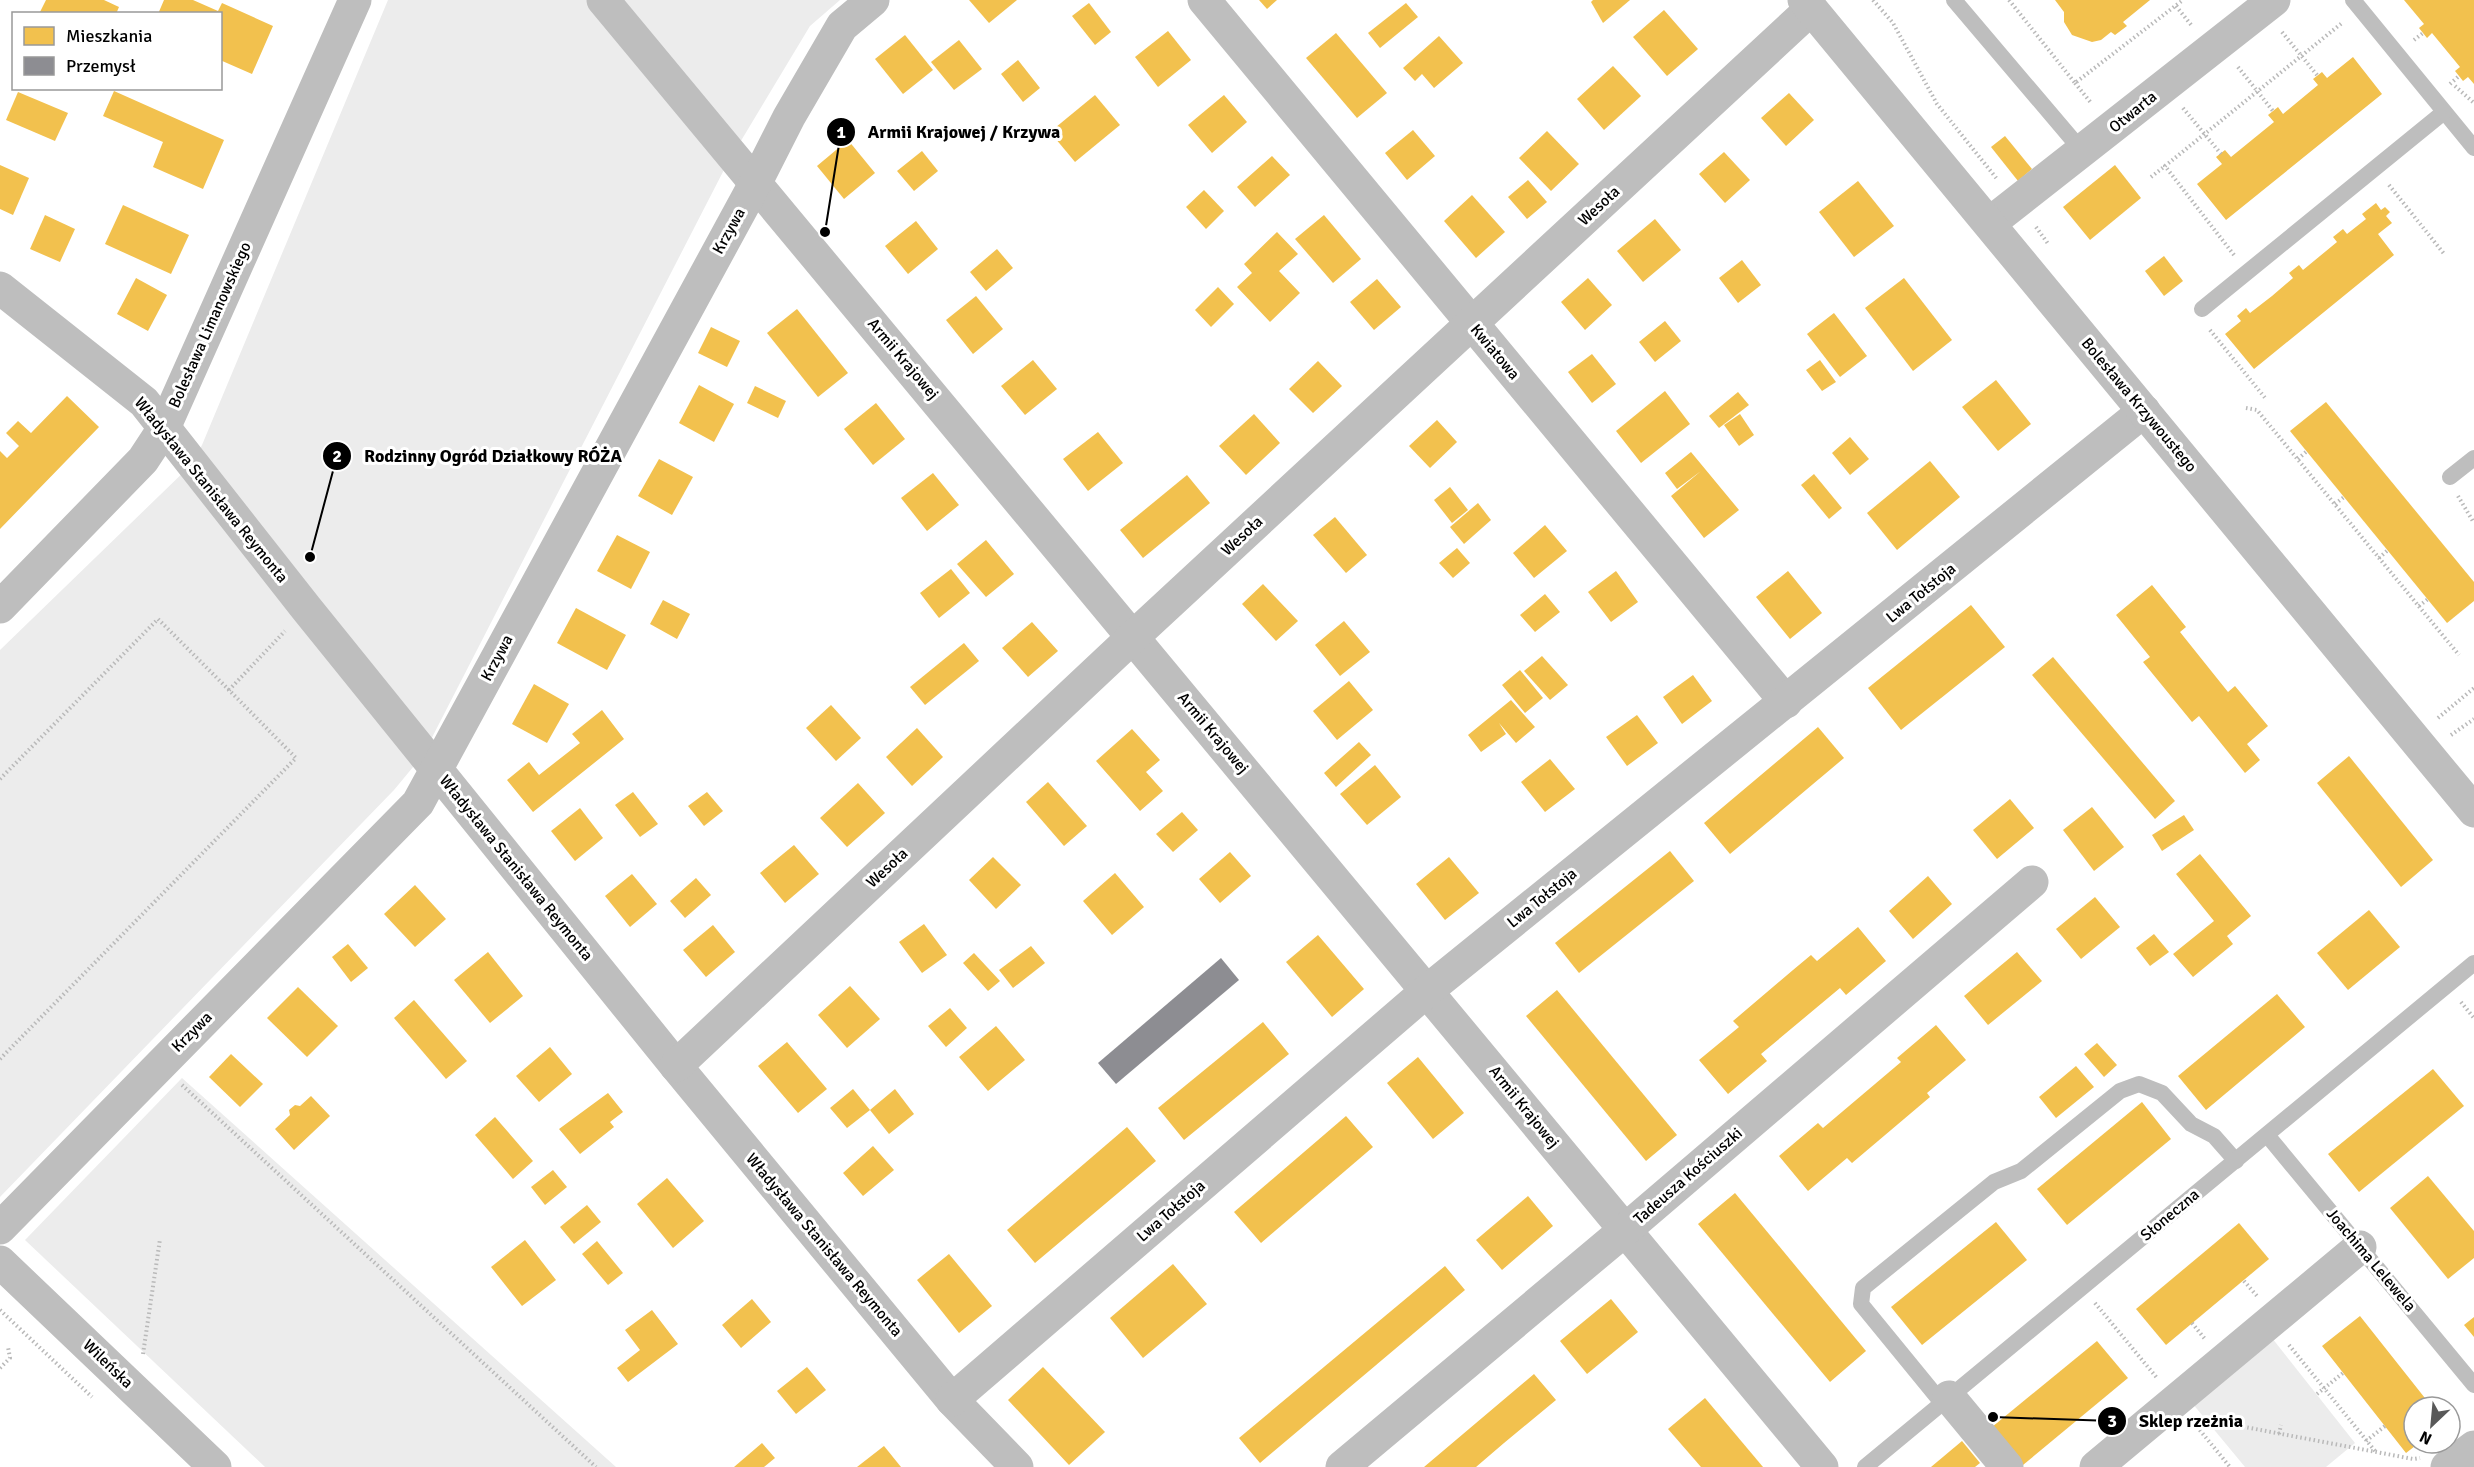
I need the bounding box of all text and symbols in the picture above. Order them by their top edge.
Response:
legend [12,12,222,90]
text: Mieszkania [66,25,152,47]
text: Przemysł [66,55,136,77]
street label: Otwarta [2105,87,2161,137]
callout: Armii Krajowej / Krzywa [826,114,1072,150]
text: 1 [836,121,846,143]
text: Armii Krajowej / Krzywa [868,121,1060,143]
street label: Wesoła [1574,182,1624,230]
street label: Krzywa [708,204,750,258]
street label: Bolesława Limanowskiego [164,239,256,411]
street label: Armii Krajowej [863,314,943,404]
street label: Kwiatowa [1466,320,1524,384]
street label: Bolesława Krzywoustego [2077,334,2201,476]
street label: Władysława Stanisława Reymonta [130,393,292,587]
callout: Rodzinny Ogród Działkowy RÓŻA [322,438,634,474]
text: 2 [332,445,342,467]
text: Rodzinny Ogród Działkowy RÓŻA [364,445,622,467]
street label: Wesoła [1217,512,1267,560]
street label: Lwa Tołstoja [1882,559,1960,627]
street label: Krzywa [477,631,517,685]
street label: Armii Krajowej [1173,688,1253,778]
street label: Władysława Stanisława Reymonta [435,771,597,965]
street label: Wesoła [862,844,912,892]
street label: Lwa Tołstoja [1503,864,1581,932]
street label: Krzywa [167,1007,217,1057]
street label: Armii Krajowej [1485,1062,1563,1152]
street label: Tadeusza Kościuszki [1630,1123,1746,1229]
street label: Władysława Stanisława Reymonta [741,1149,907,1341]
street label: Lwa Tołstoja [1133,1176,1209,1246]
street label: Słoneczna [2136,1185,2204,1245]
street label: Joachima Lelewela [2322,1204,2420,1316]
street label: Wileńska [79,1335,137,1393]
north arrow [2402,1395,2462,1455]
callout: Sklep rzeżnia [2097,1403,2255,1439]
text: 3 [2107,1410,2117,1432]
text: Sklep rzeżnia [2139,1410,2243,1432]
text: N [2416,1426,2435,1449]

